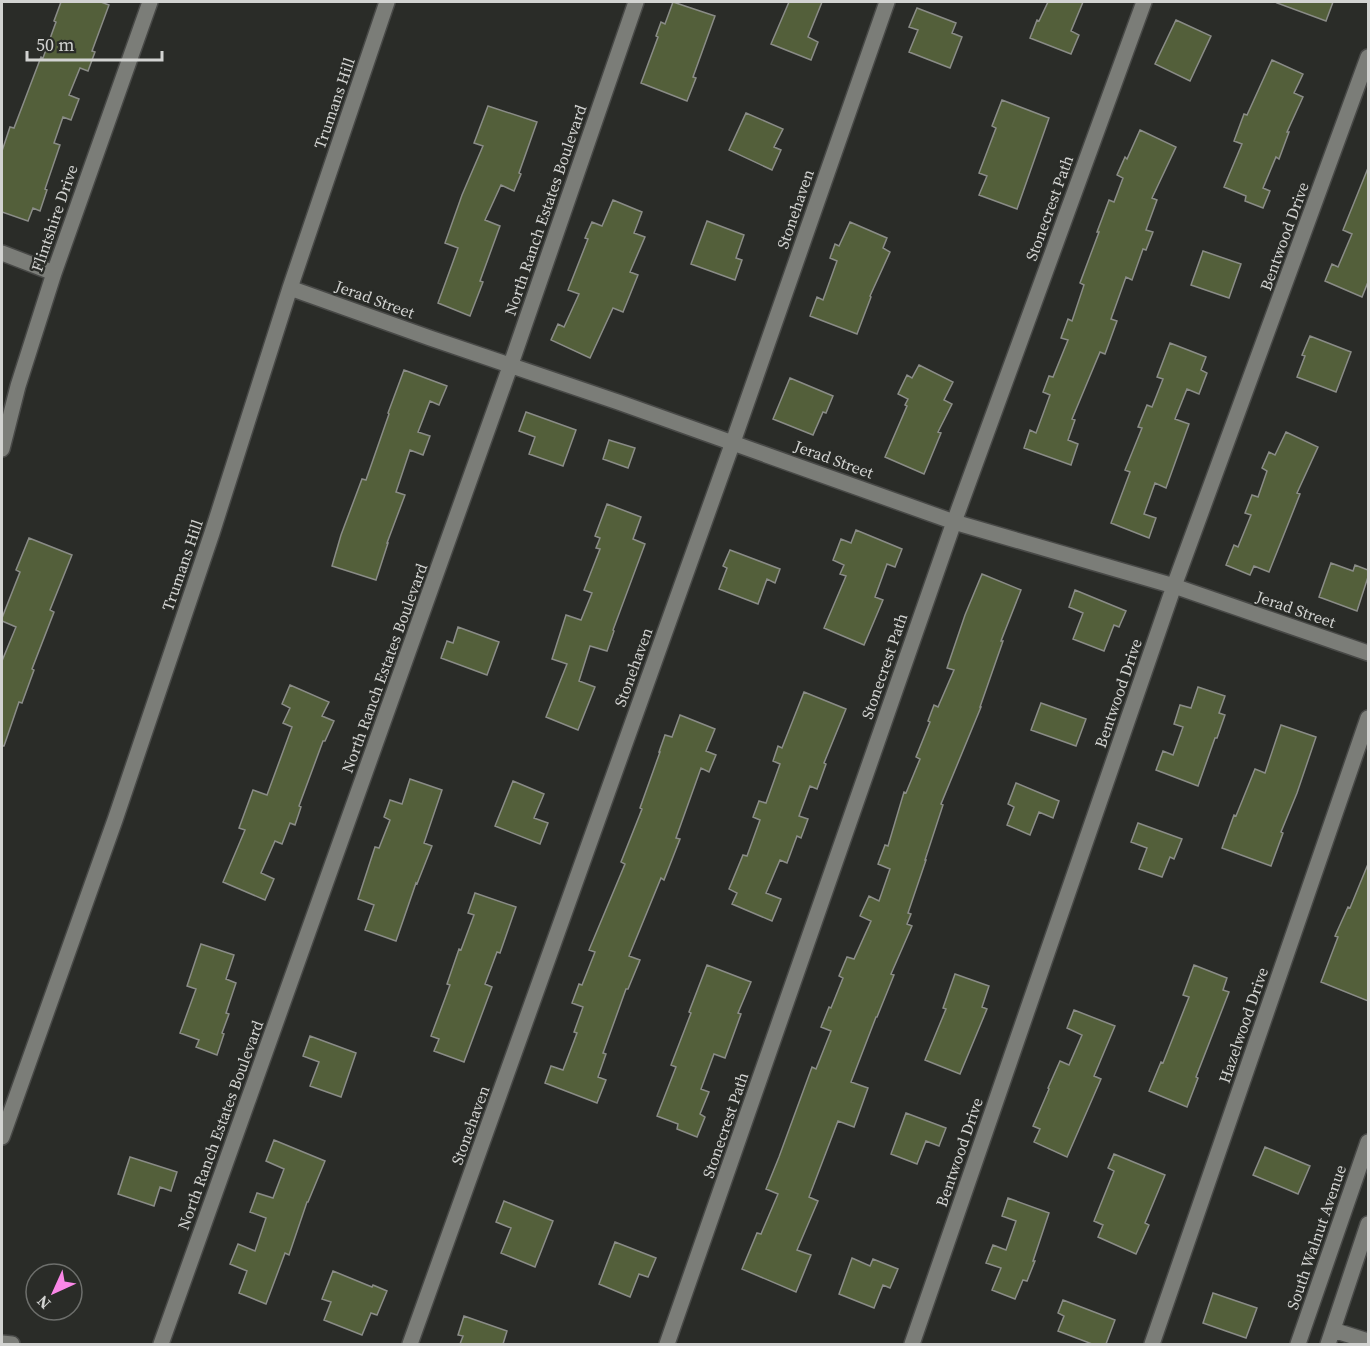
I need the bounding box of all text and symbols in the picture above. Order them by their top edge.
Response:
scale bar [27,24,162,62]
text: 50 m [36,32,74,57]
street label: Trumans Hill [308,54,360,152]
street label: North Ranch Estates Boulevard [499,102,591,318]
street label: Stonecrest Path [1020,152,1078,264]
street label: Flintshire Drive [25,162,83,274]
street label: Stonehaven [771,166,819,252]
street label: Bentwood Drive [1254,179,1314,293]
street label: Jerad Street [331,274,418,324]
street label: Jerad Street [790,434,877,484]
street label: Trumans Hill [156,516,208,614]
street label: North Ranch Estates Boulevard [336,560,432,776]
street label: Jerad Street [1252,585,1339,633]
street label: Stonecrest Path [856,610,913,722]
street label: Stonehaven [609,624,658,710]
street label: Bentwood Drive [1089,635,1147,751]
street label: Hazelwood Drive [1213,964,1273,1086]
street label: North Ranch Estates Boulevard [172,1017,268,1233]
street label: Stonecrest Path [697,1069,754,1181]
street label: Stonehaven [446,1082,495,1168]
street label: Bentwood Drive [930,1094,988,1210]
street label: South Walnut Avenue [1281,1162,1351,1312]
north arrow [24,1262,84,1322]
text: N [31,1290,55,1315]

